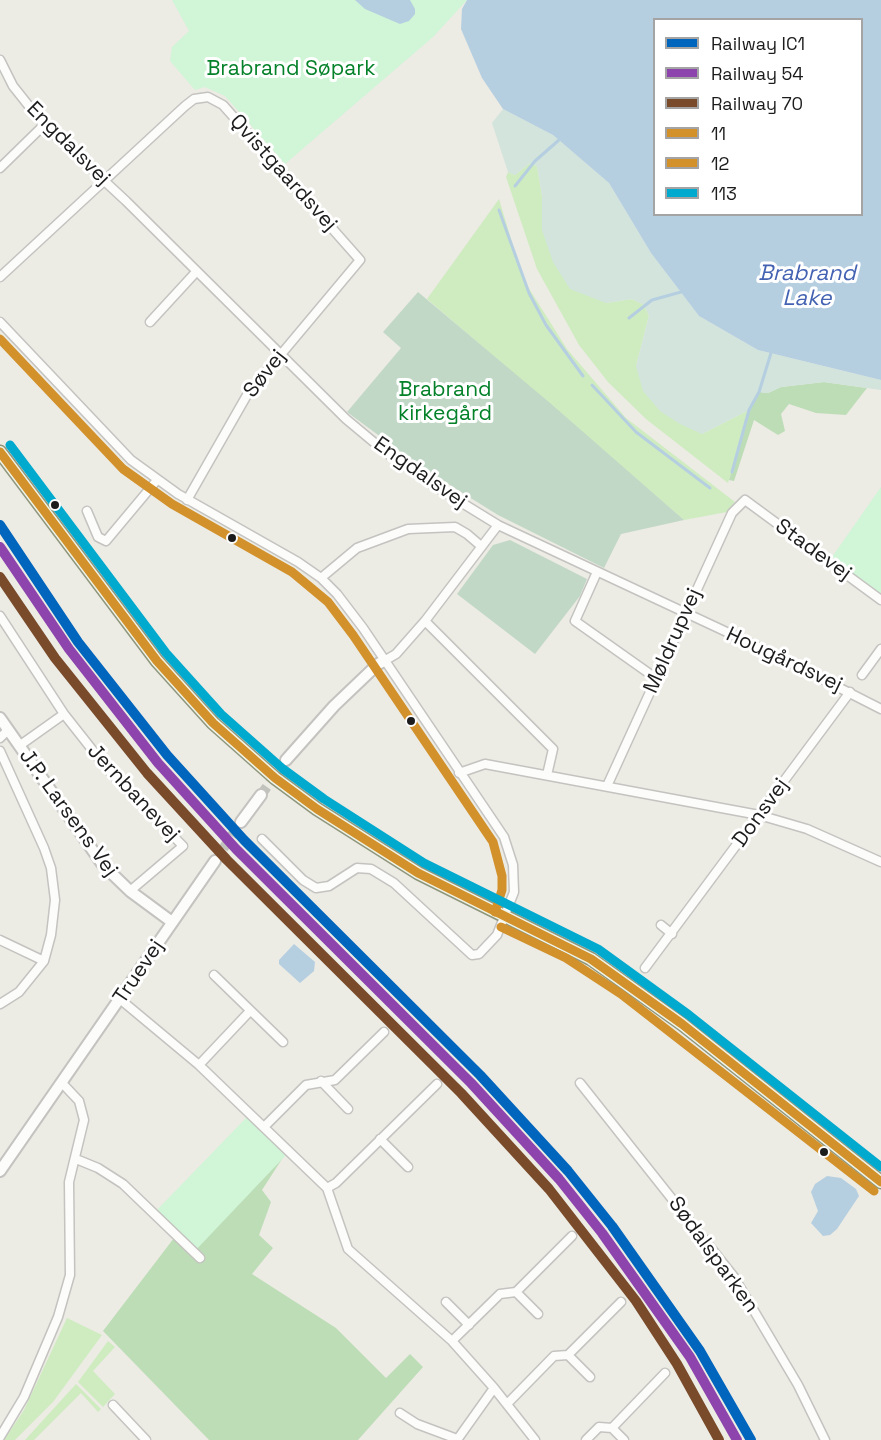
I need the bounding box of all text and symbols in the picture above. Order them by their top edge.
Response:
legend [653,18,863,216]
text: Railway IC1 [711,32,805,55]
park label: Brabrand Søpark [206,56,376,82]
text: Railway 54 [711,62,804,85]
text: Railway 70 [711,92,803,115]
street label: Engdalsvej [21,97,115,191]
street label: Qvistgaardsvej [224,109,342,237]
text: 11 [711,122,726,145]
text: 12 [711,152,729,175]
text: 113 [711,182,737,205]
water label: Brabrand Lake [758,261,856,312]
street label: Søvej [238,345,292,403]
park label: Brabrand kirkegård [398,377,492,427]
street label: Engdalsvej [368,432,472,514]
unlabelled marker [49,499,61,511]
street label: Stadevej [770,514,856,586]
unlabelled marker [226,532,238,544]
street label: Møldrupvej [639,585,707,697]
street label: Hougårdsvej [722,622,846,698]
unlabelled marker [405,715,417,727]
street label: Jernbanevej [81,739,185,847]
street label: J.P. Larsens Vej [13,744,123,882]
street label: Donsvej [728,774,794,852]
street label: Truevej [108,935,170,1009]
unlabelled marker [818,1146,830,1158]
street label: Sødalsparken [662,1192,764,1318]

